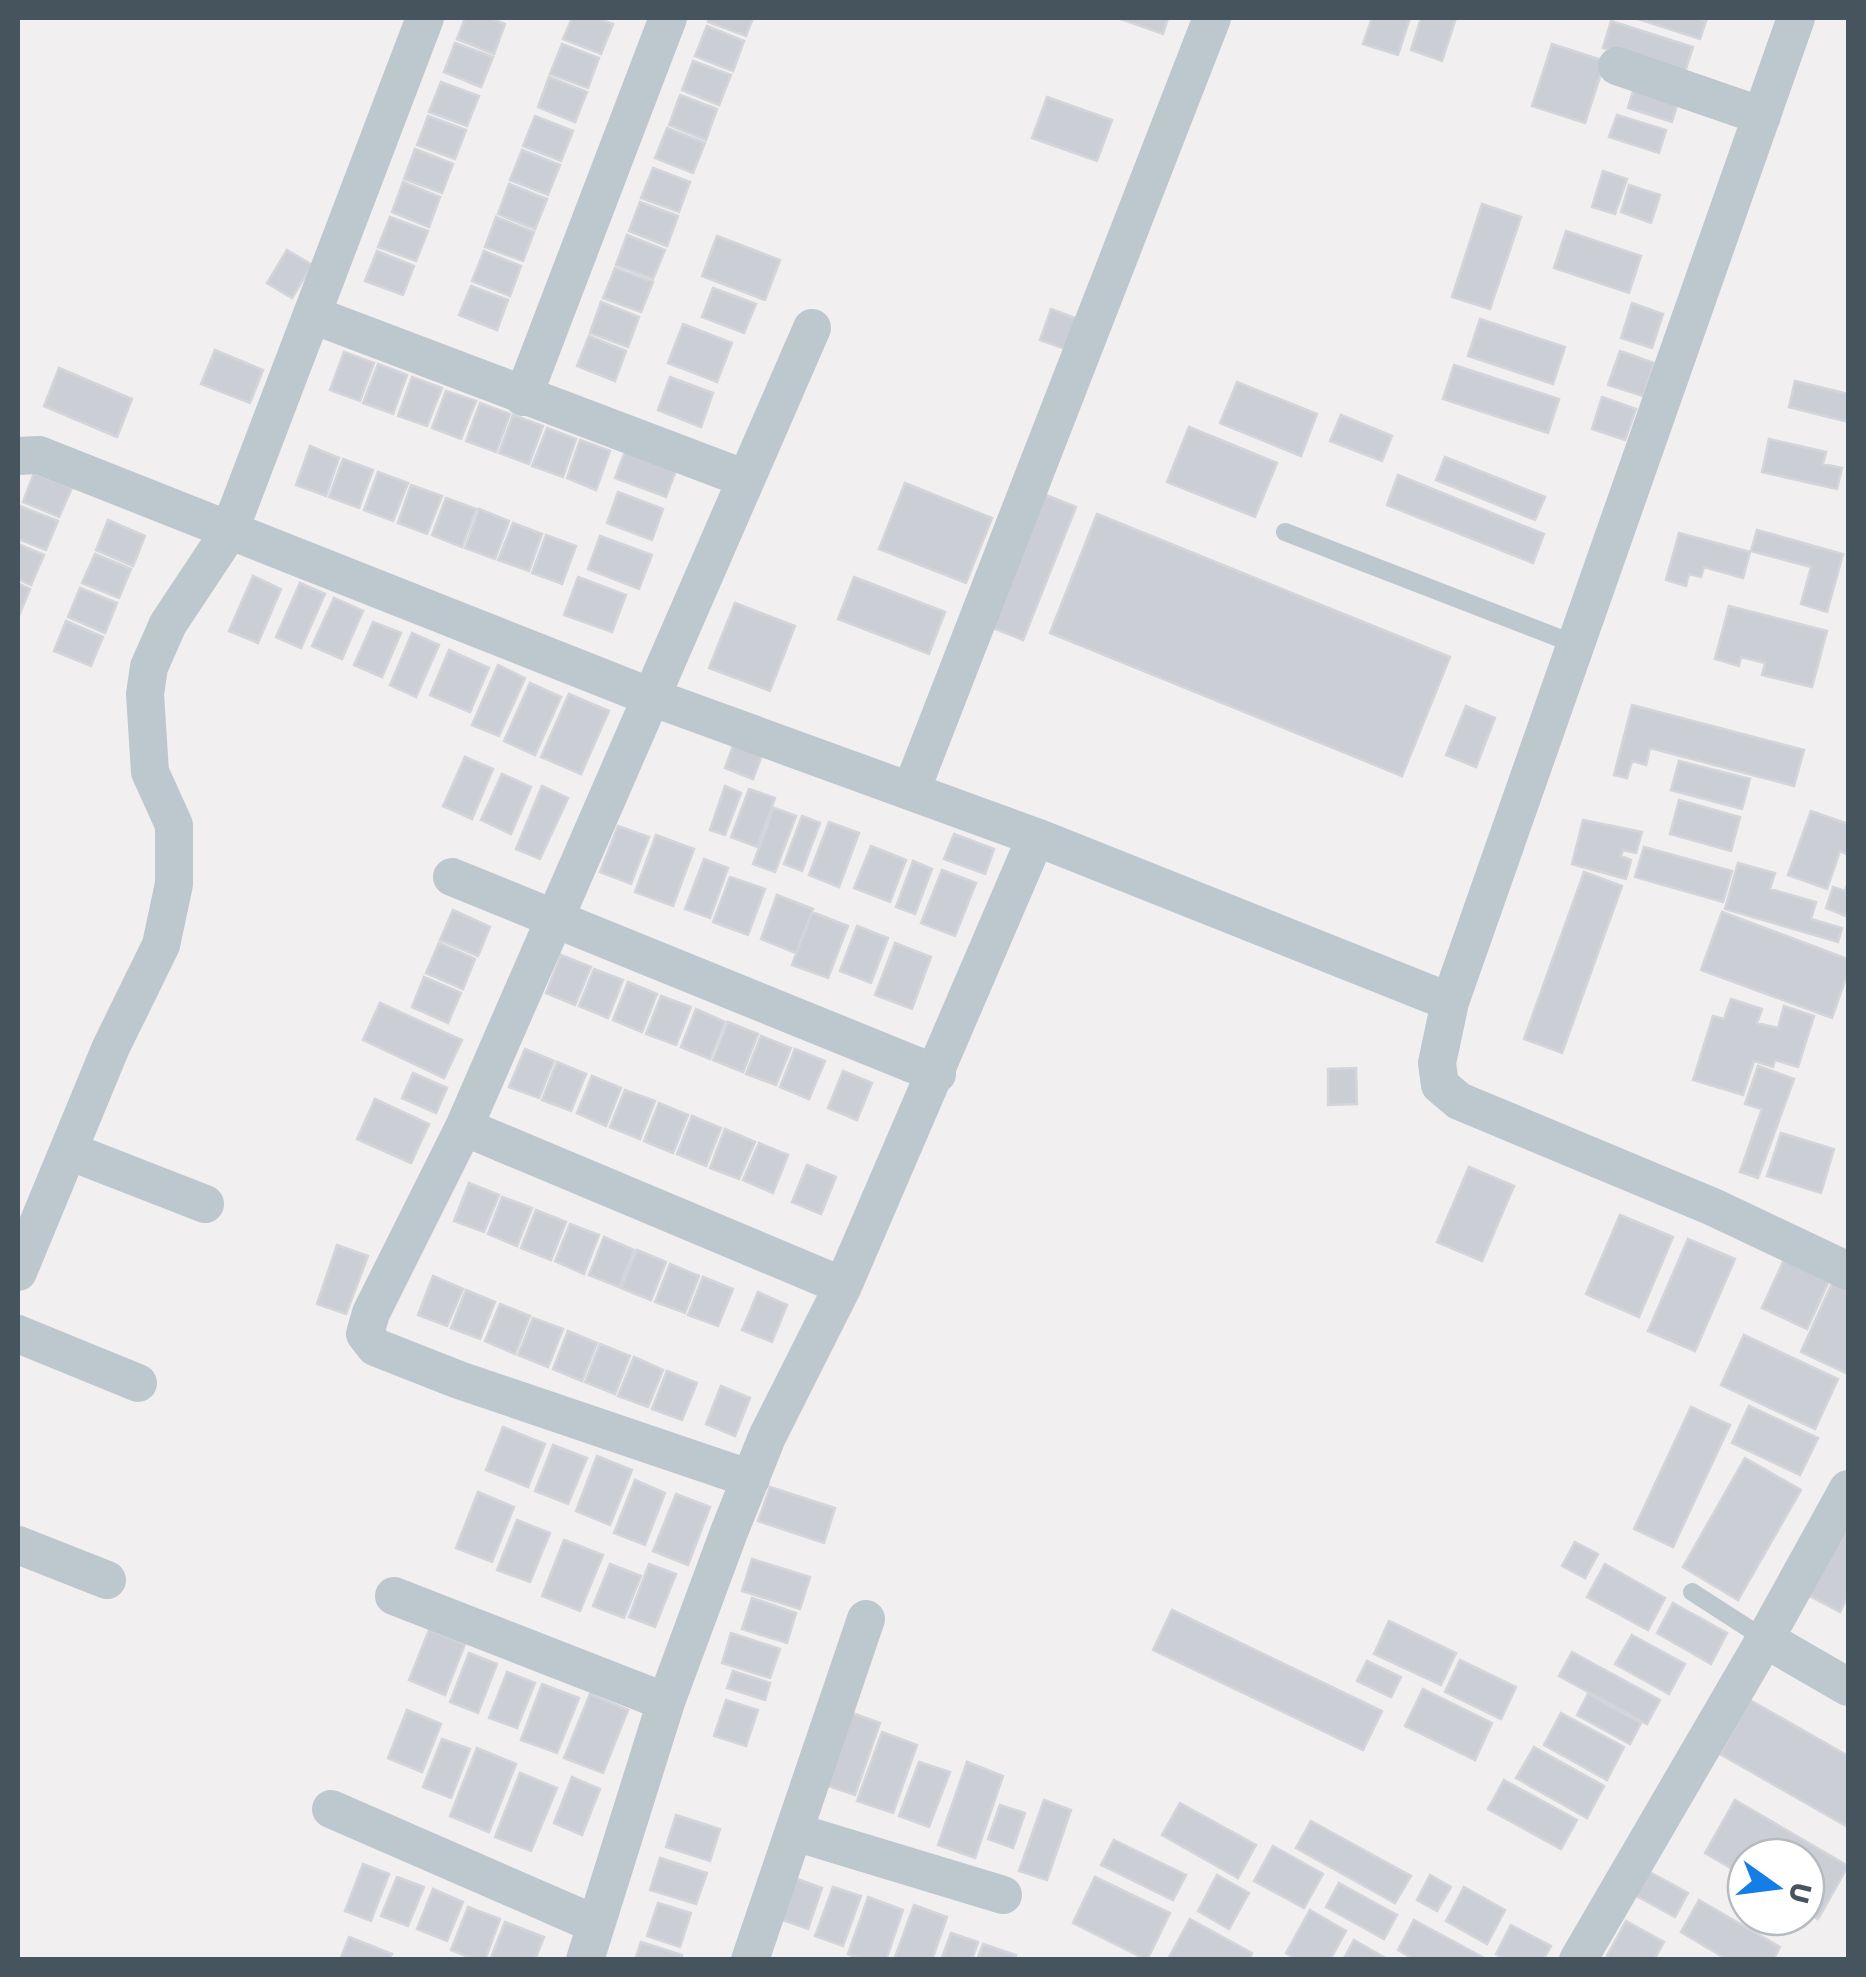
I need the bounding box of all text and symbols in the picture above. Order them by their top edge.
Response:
north arrow [1726,1837,1826,1937]
text: U [1778,1879,1821,1907]

